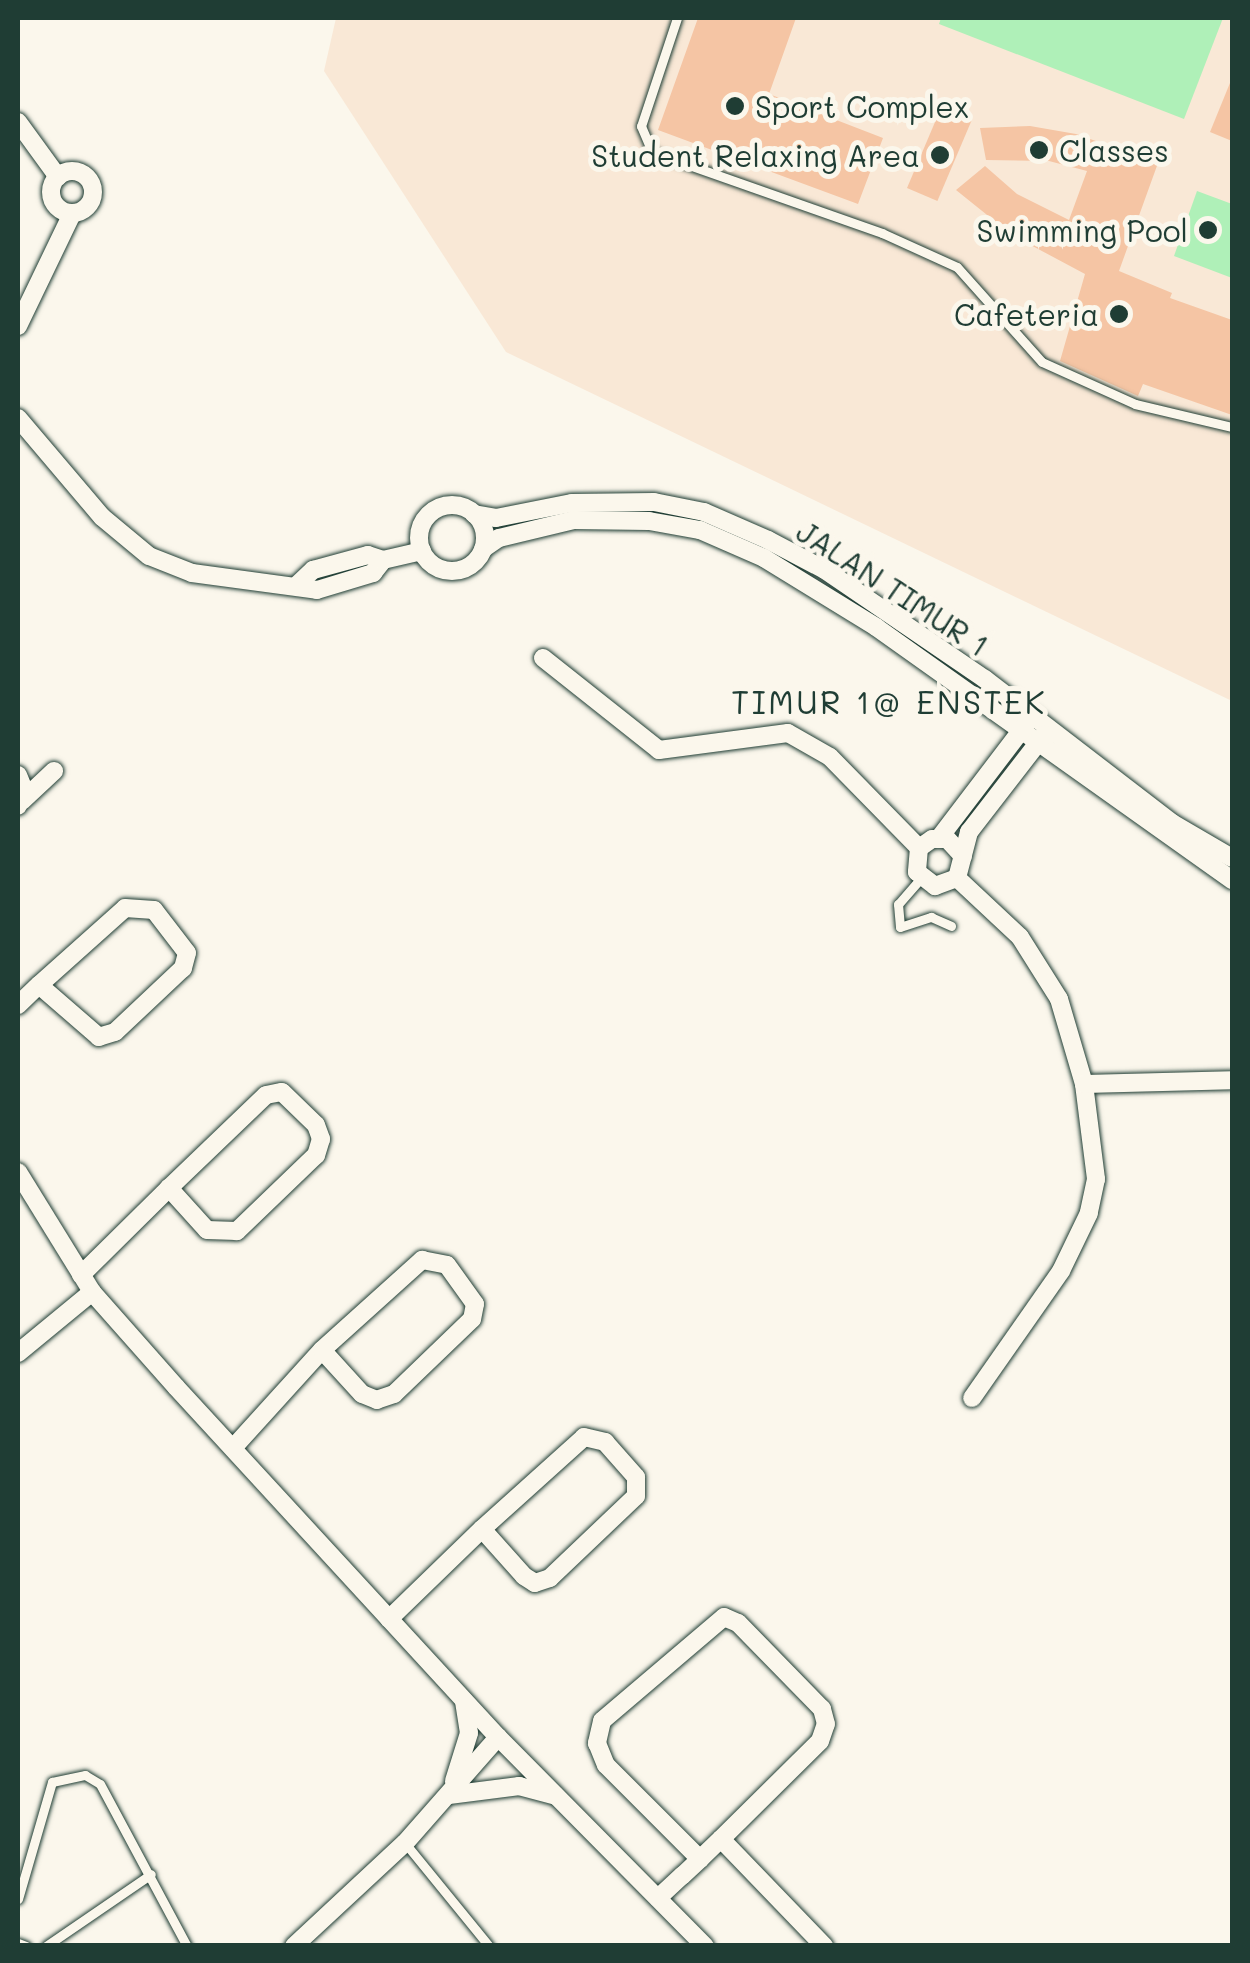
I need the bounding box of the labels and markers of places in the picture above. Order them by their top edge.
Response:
place label: Sport Complex [755,88,969,124]
marker: Sport Complex [724,95,746,117]
place label: Classes [1059,132,1169,168]
place label: Student Relaxing Area [591,137,920,173]
marker: Classes [1028,139,1050,161]
marker: Student Relaxing Area [929,144,951,166]
place label: Swimming Pool [977,212,1188,248]
marker: Swimming Pool [1197,219,1219,241]
place label: Cafeteria [954,296,1099,332]
marker: Cafeteria [1108,303,1130,325]

